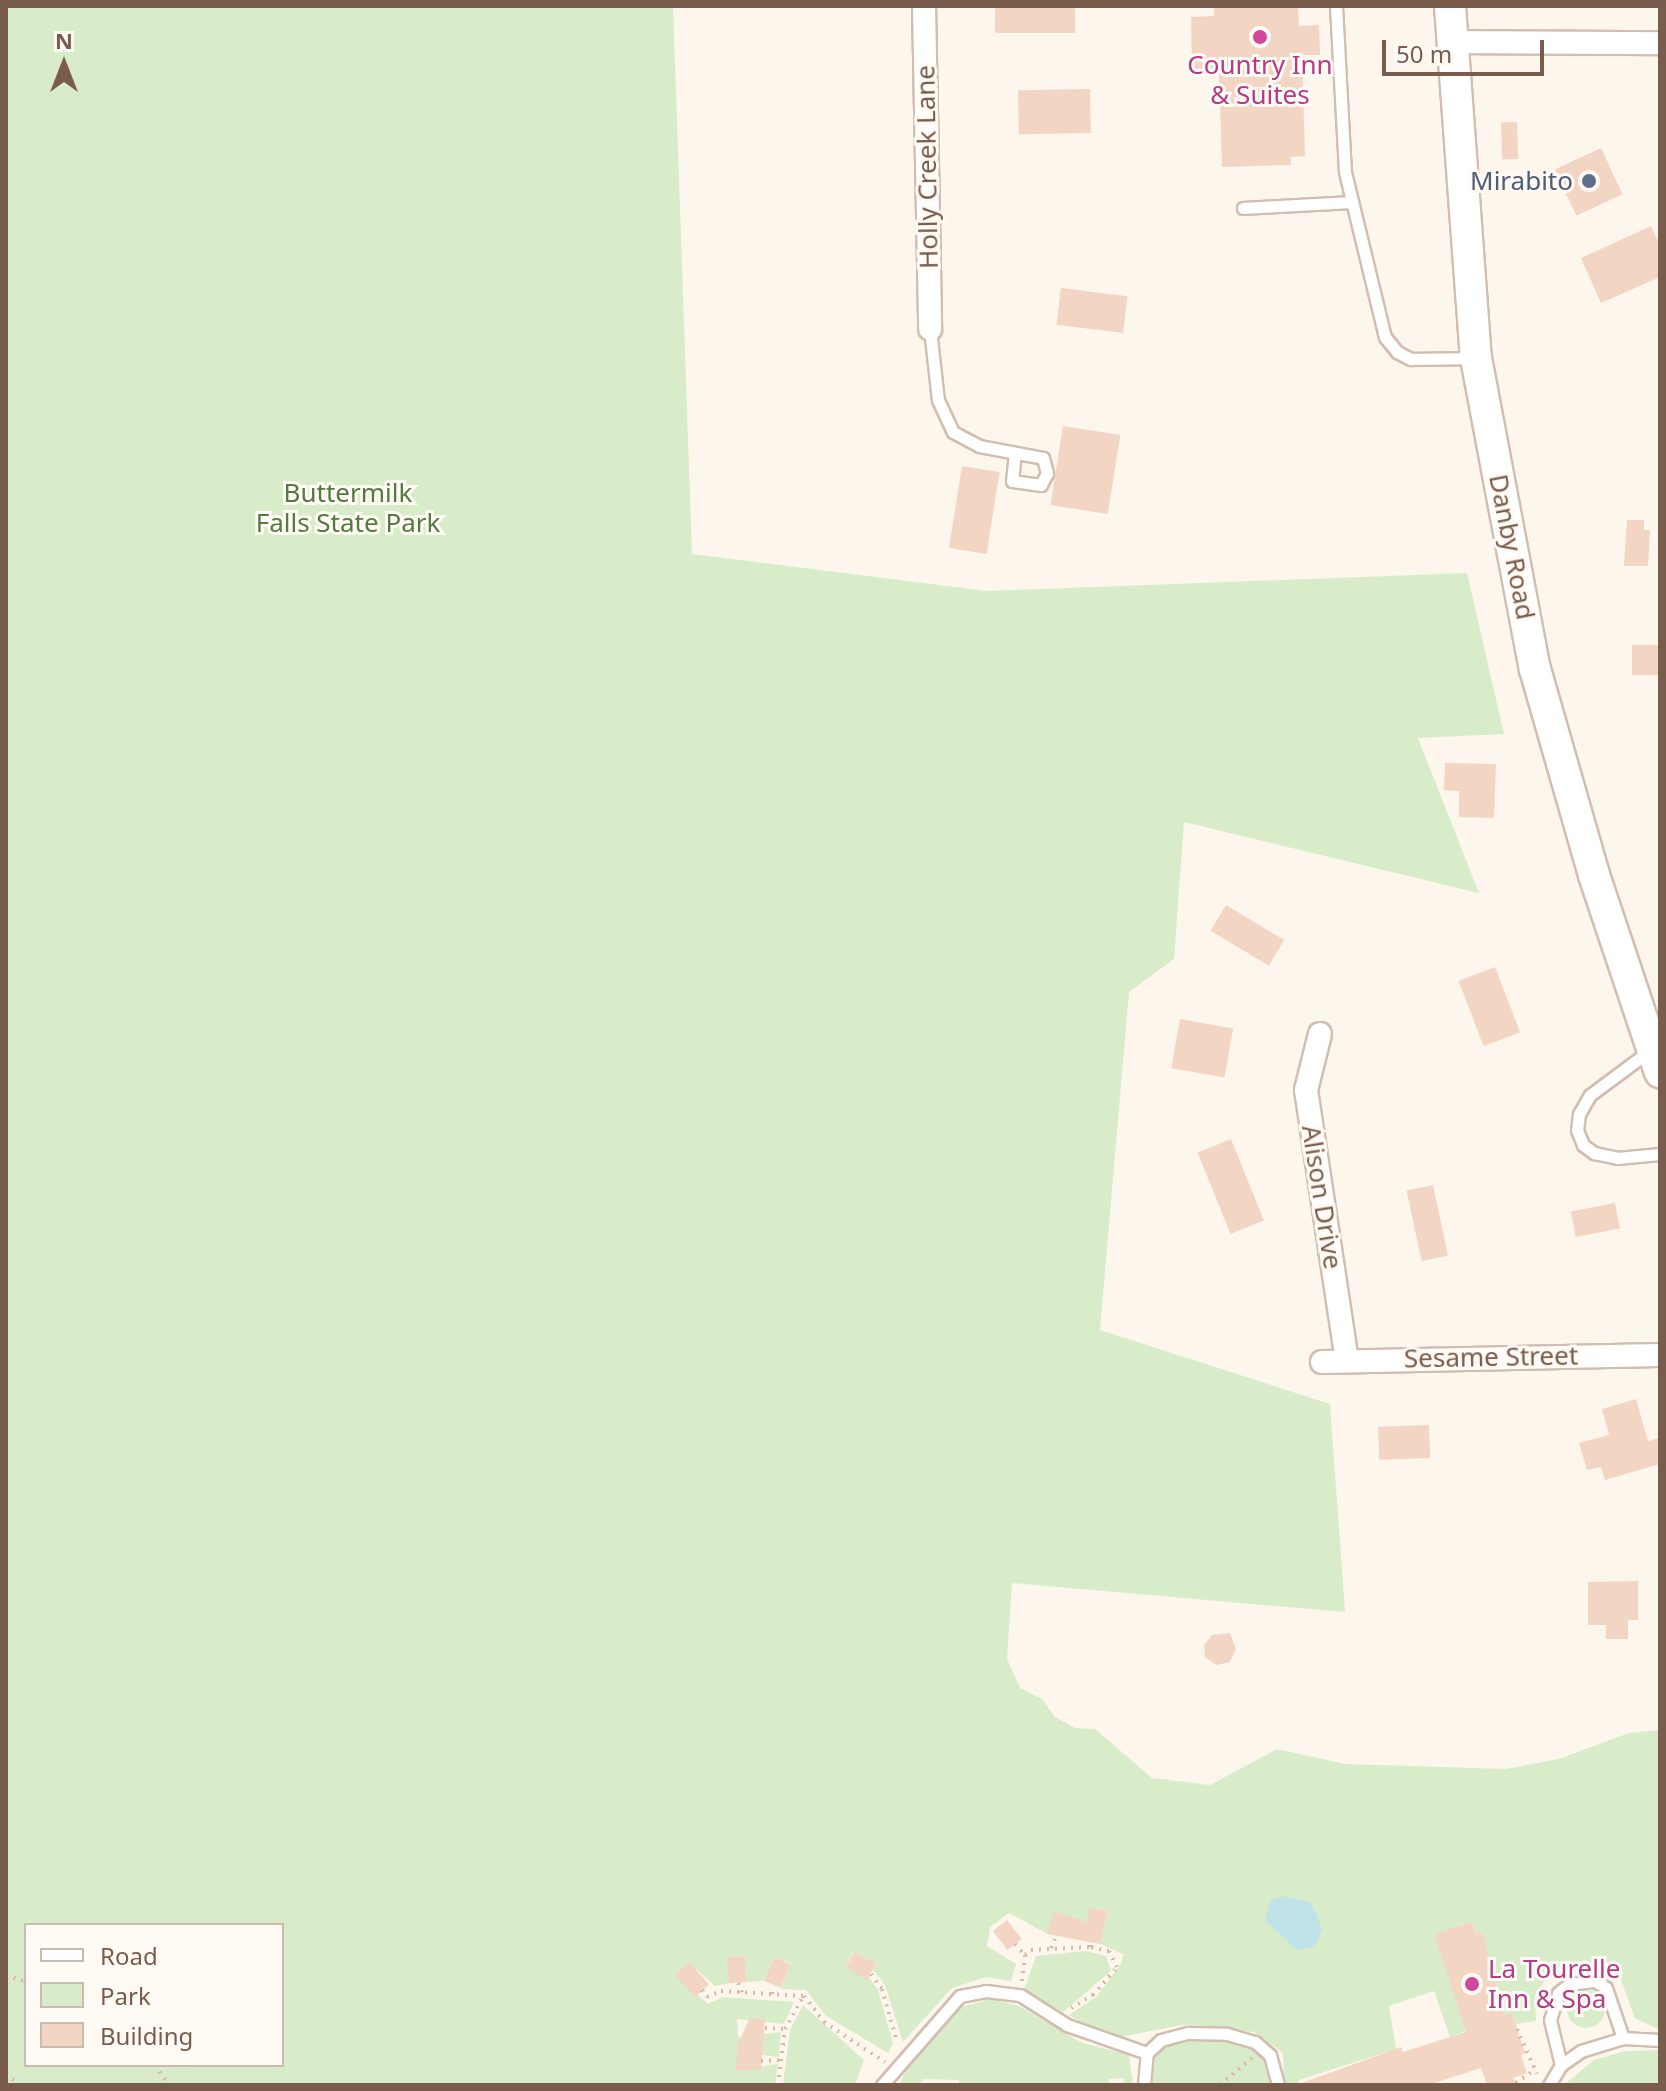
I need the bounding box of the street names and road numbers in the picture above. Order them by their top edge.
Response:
street label: Holly Creek Lane [910,65,944,269]
street label: Danby Road [1483,472,1541,622]
street label: Alison Drive [1295,1123,1349,1271]
street label: Sesame Street [1404,1340,1578,1374]

